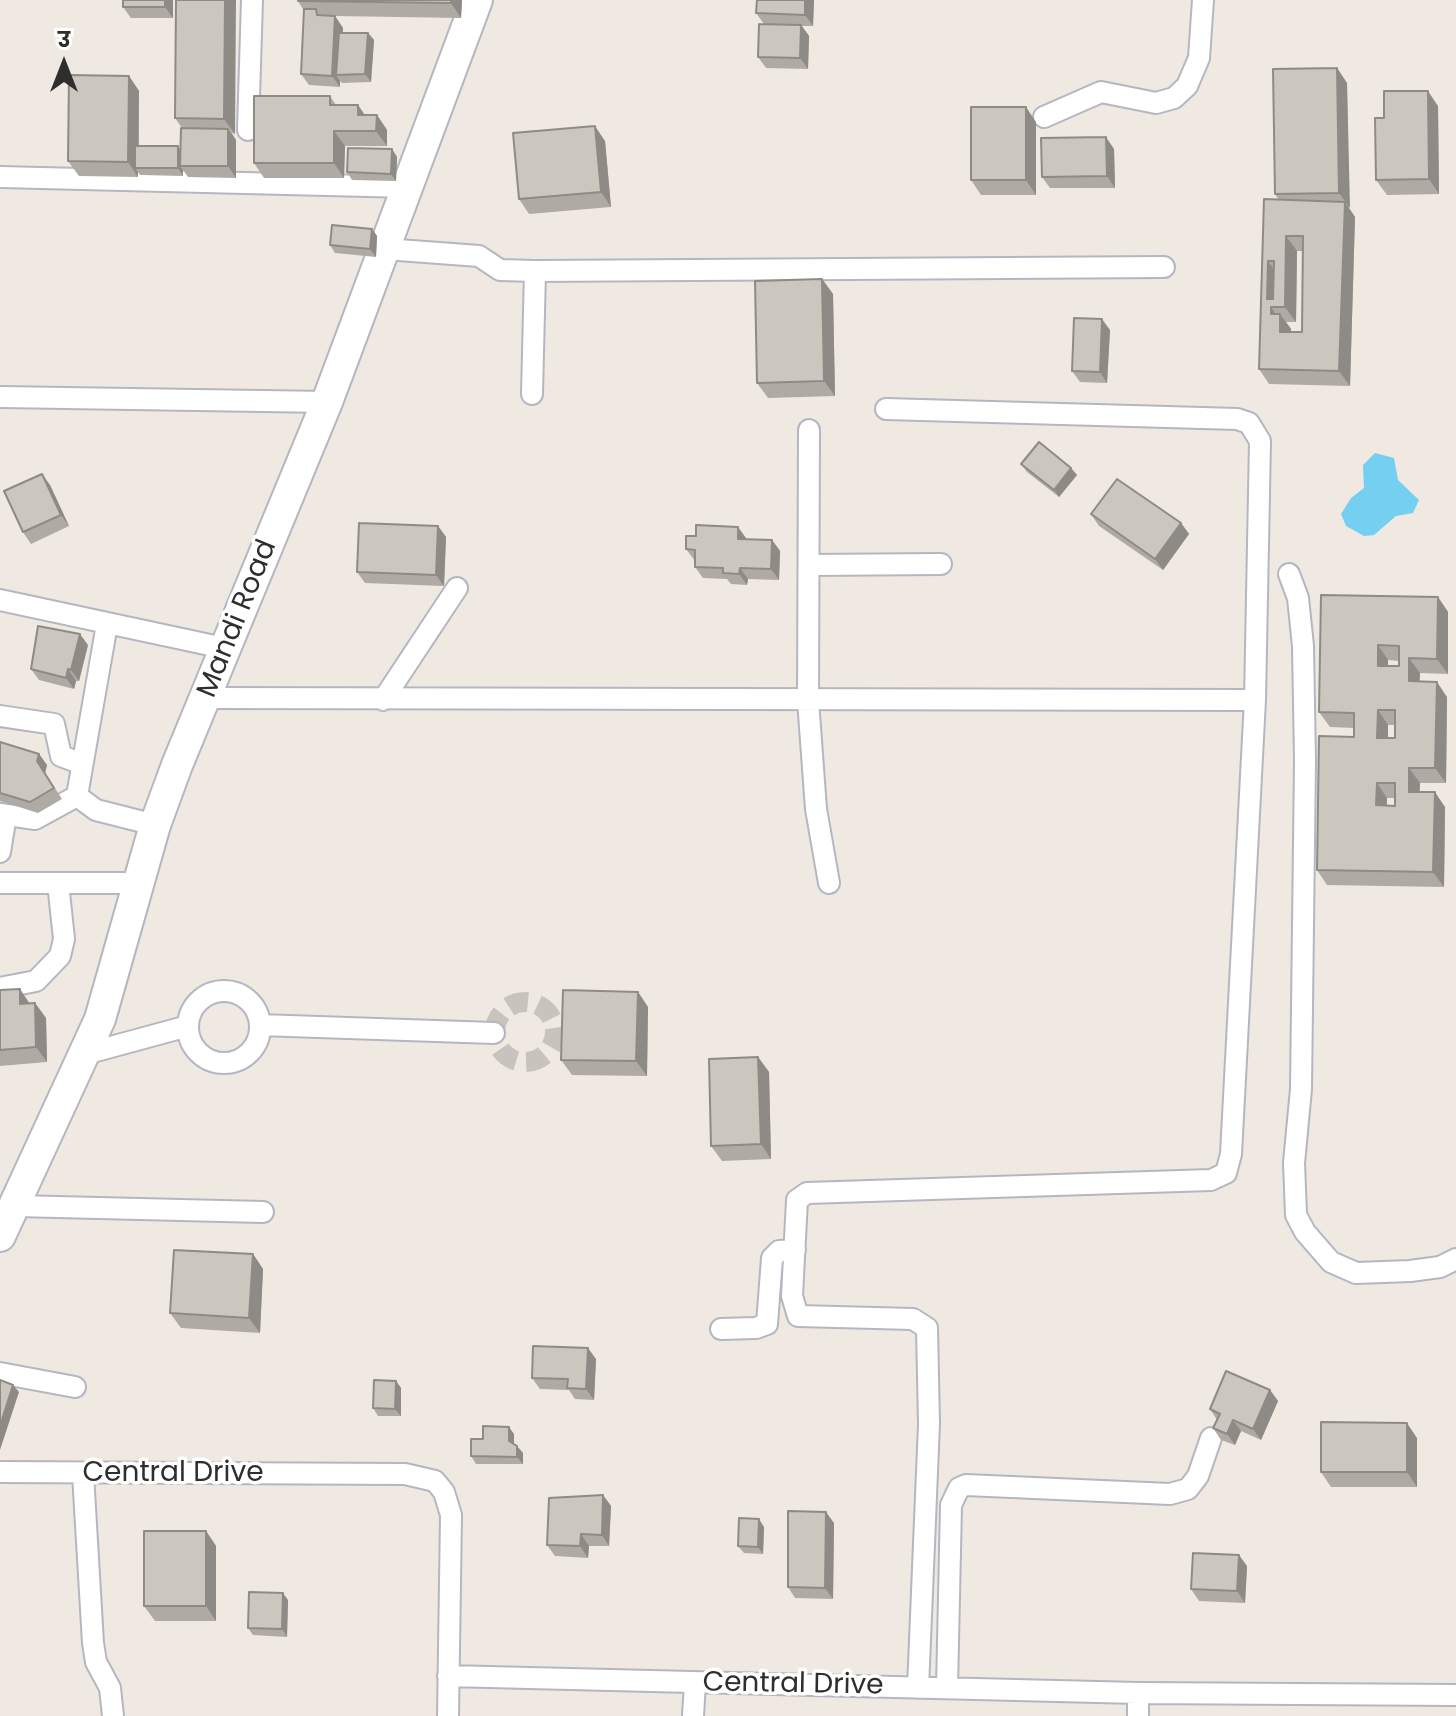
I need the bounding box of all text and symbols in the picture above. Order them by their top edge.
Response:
north arrow [24,24,104,104]
text: उ [58,24,70,55]
street label: Mandi Road [191,535,285,703]
street label: Central Drive [82,1457,264,1491]
street label: Central Drive [702,1667,884,1703]

